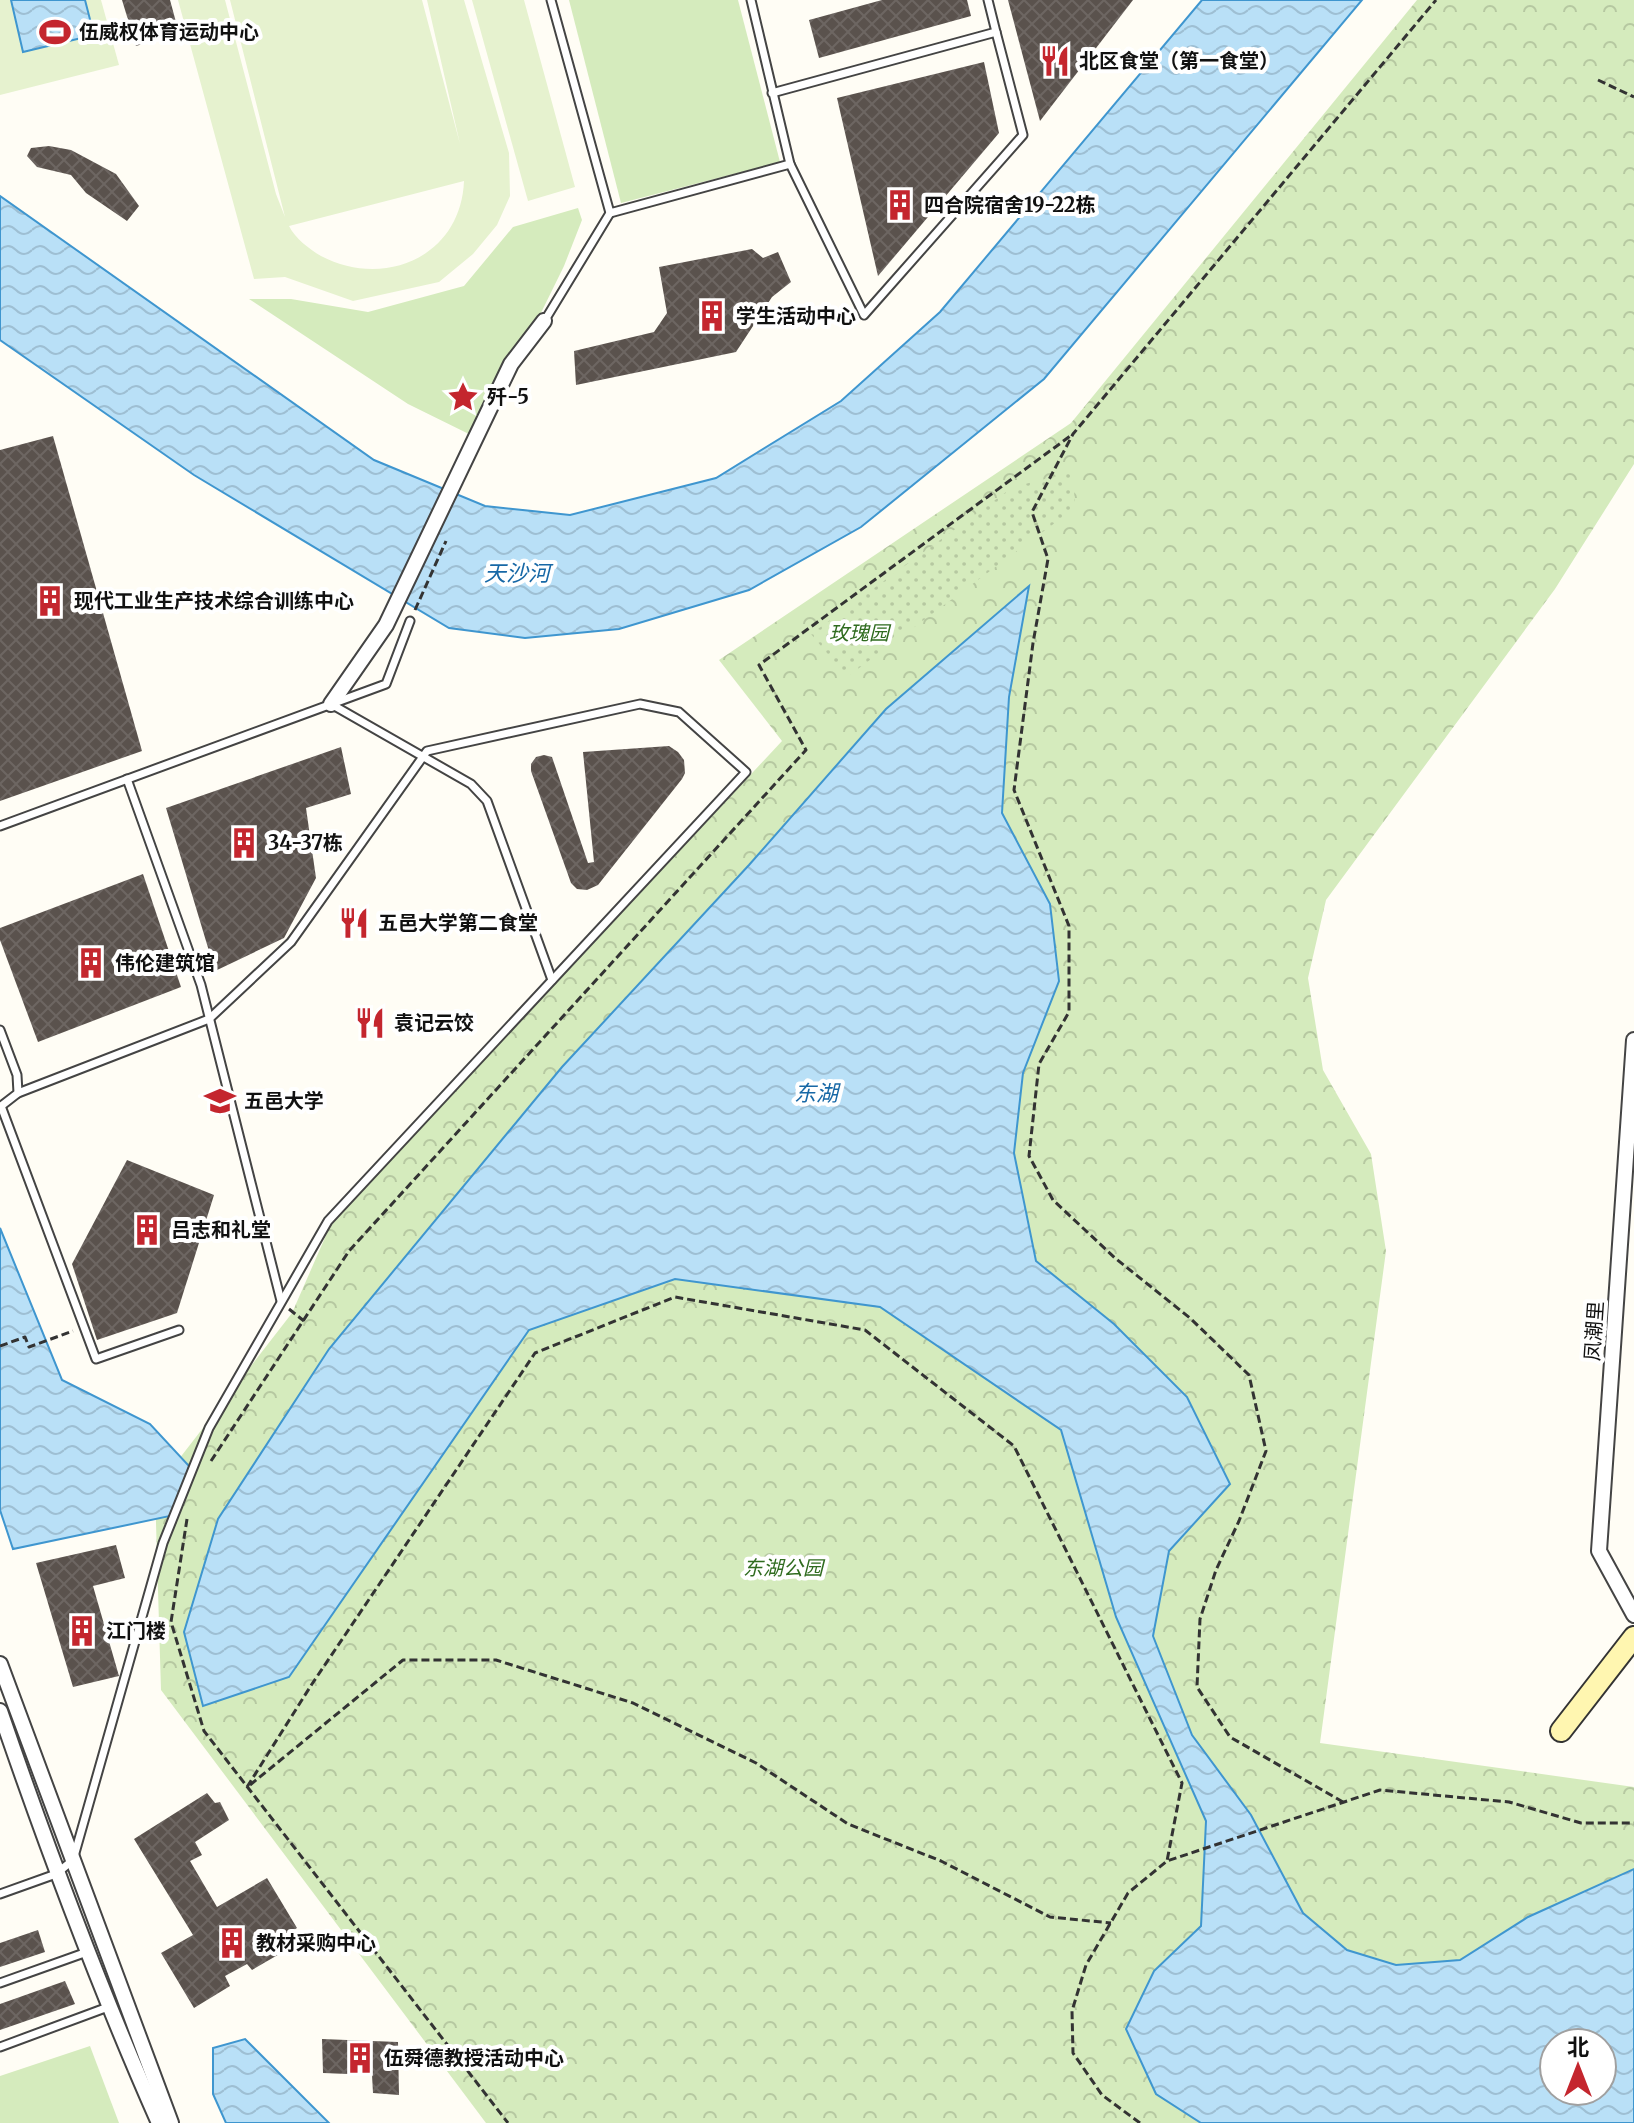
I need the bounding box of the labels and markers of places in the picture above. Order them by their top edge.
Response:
sports icon: 伍威权体育运动中心 [38,15,72,49]
place label: 伍威权体育运动中心 [79,19,259,44]
restaurant icon: 北区食堂（第一食堂） [1038,44,1072,78]
place label: 北区食堂（第一食堂） [1079,48,1279,73]
building icon: 四合院宿舍19-22栋 [883,188,917,222]
place label: 四合院宿舍19-22栋 [924,192,1096,217]
building icon: 学生活动中心 [695,299,729,333]
place label: 学生活动中心 [736,303,856,328]
place icon: 歼-5 [446,380,480,414]
place label: 歼-5 [487,384,529,409]
building icon: 现代工业生产技术综合训练中心 [33,584,67,618]
place label: 现代工业生产技术综合训练中心 [74,588,354,613]
building icon: 34-37栋 [227,826,261,860]
place label: 34-37栋 [268,830,343,855]
restaurant icon: 五邑大学第二食堂 [337,906,371,940]
place label: 五邑大学第二食堂 [378,910,538,935]
building icon: 伟伦建筑馆 [74,946,108,980]
place label: 伟伦建筑馆 [115,950,215,975]
restaurant icon: 袁记云饺 [353,1006,387,1040]
place label: 袁记云饺 [394,1010,474,1035]
school or university icon: 五邑大学 [203,1084,237,1118]
place label: 五邑大学 [244,1088,324,1113]
building icon: 吕志和礼堂 [130,1213,164,1247]
place label: 吕志和礼堂 [171,1217,271,1242]
building icon: 江门楼 [65,1614,99,1648]
place label: 江门楼 [106,1618,166,1643]
building icon: 教材采购中心 [215,1926,249,1960]
place label: 教材采购中心 [256,1930,376,1955]
building icon: 伍舜德教授活动中心 [343,2041,377,2075]
place label: 伍舜德教授活动中心 [384,2045,564,2070]

